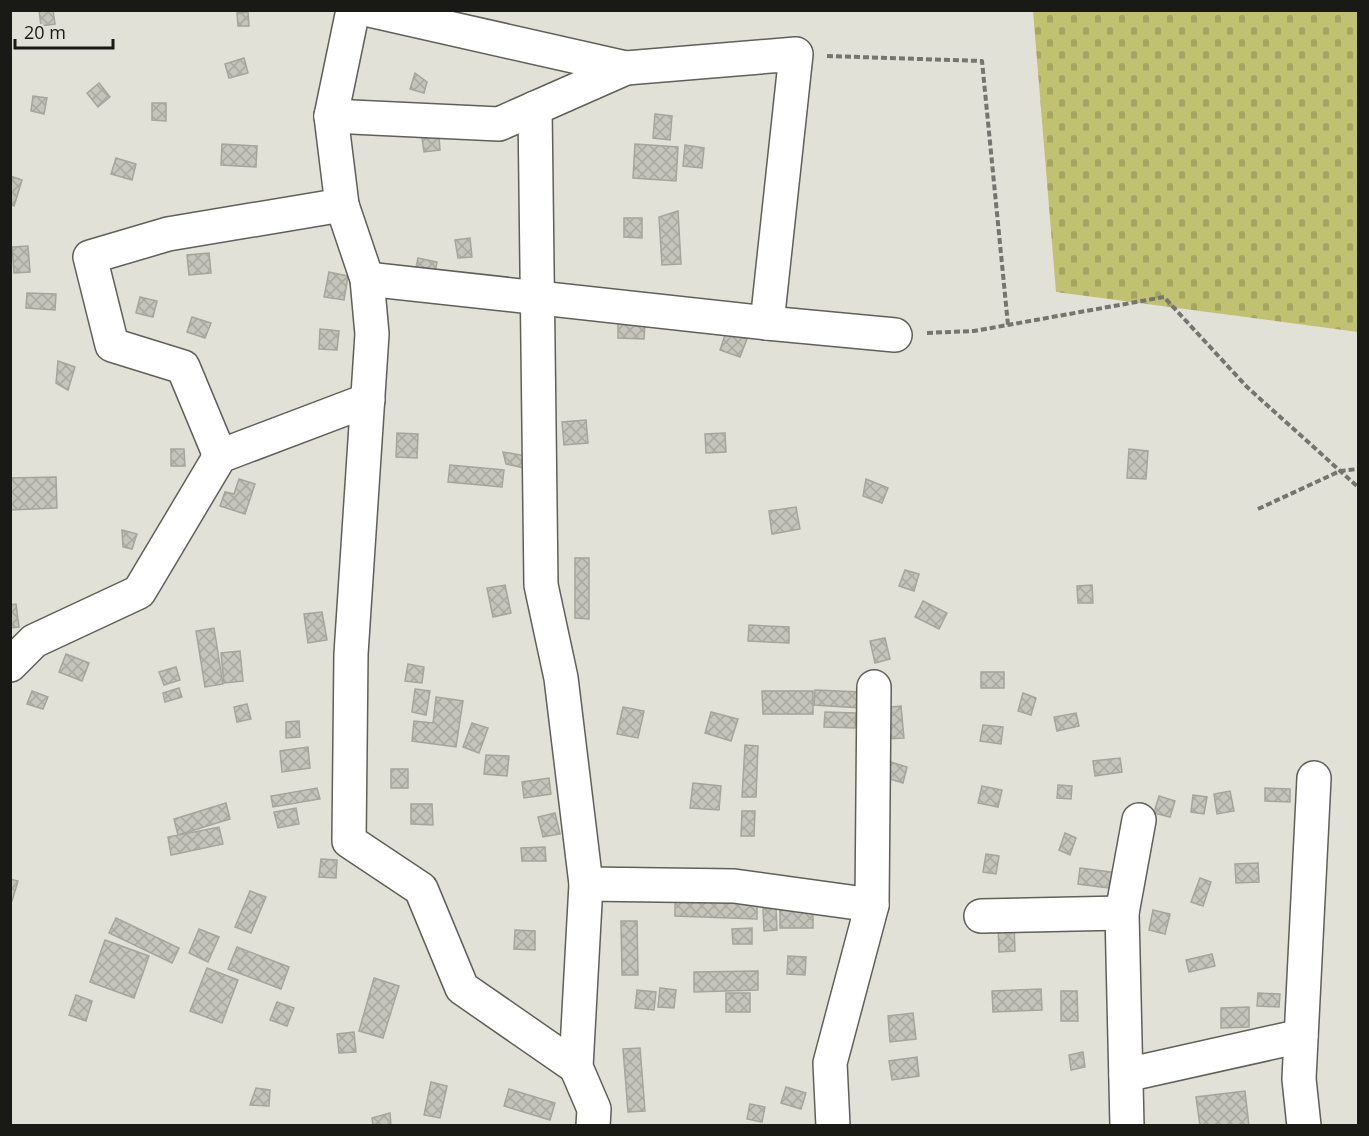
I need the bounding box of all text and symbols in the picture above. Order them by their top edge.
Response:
scale bar [15,12,112,50]
text: 20 m [24,20,66,44]

